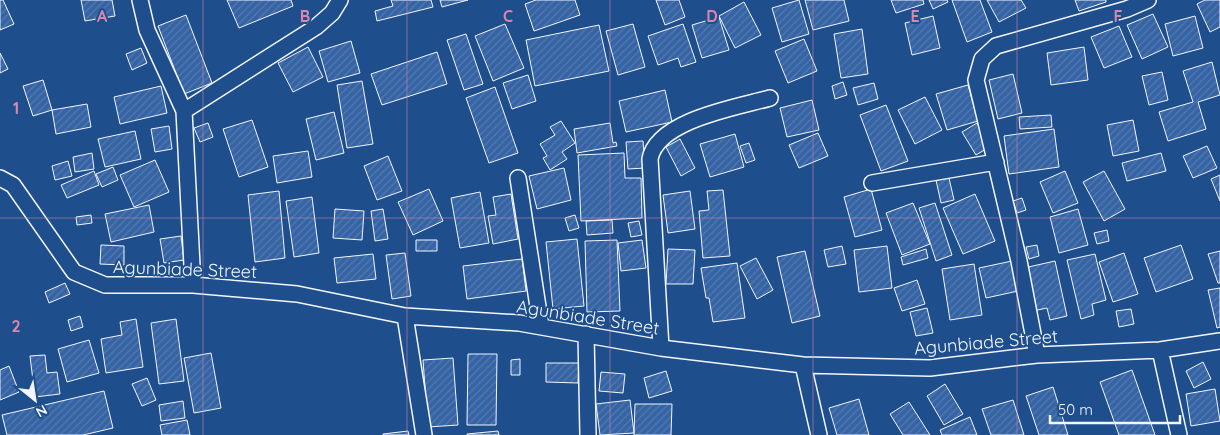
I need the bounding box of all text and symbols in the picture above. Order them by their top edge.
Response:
text: A [97,6,108,26]
text: B [300,6,310,26]
text: C [503,6,513,26]
text: D [706,6,718,26]
text: E [910,6,920,26]
text: F [1114,6,1123,26]
text: 1 [13,98,19,118]
street label: Agunbiade Street [113,255,257,283]
street label: Agunbiade Street [515,294,661,340]
text: 2 [11,316,21,336]
street label: Agunbiade Street [913,324,1059,360]
north arrow [10,375,60,425]
scale bar [1050,392,1180,424]
text: 50 m [1058,400,1093,419]
text: N [33,401,50,422]

